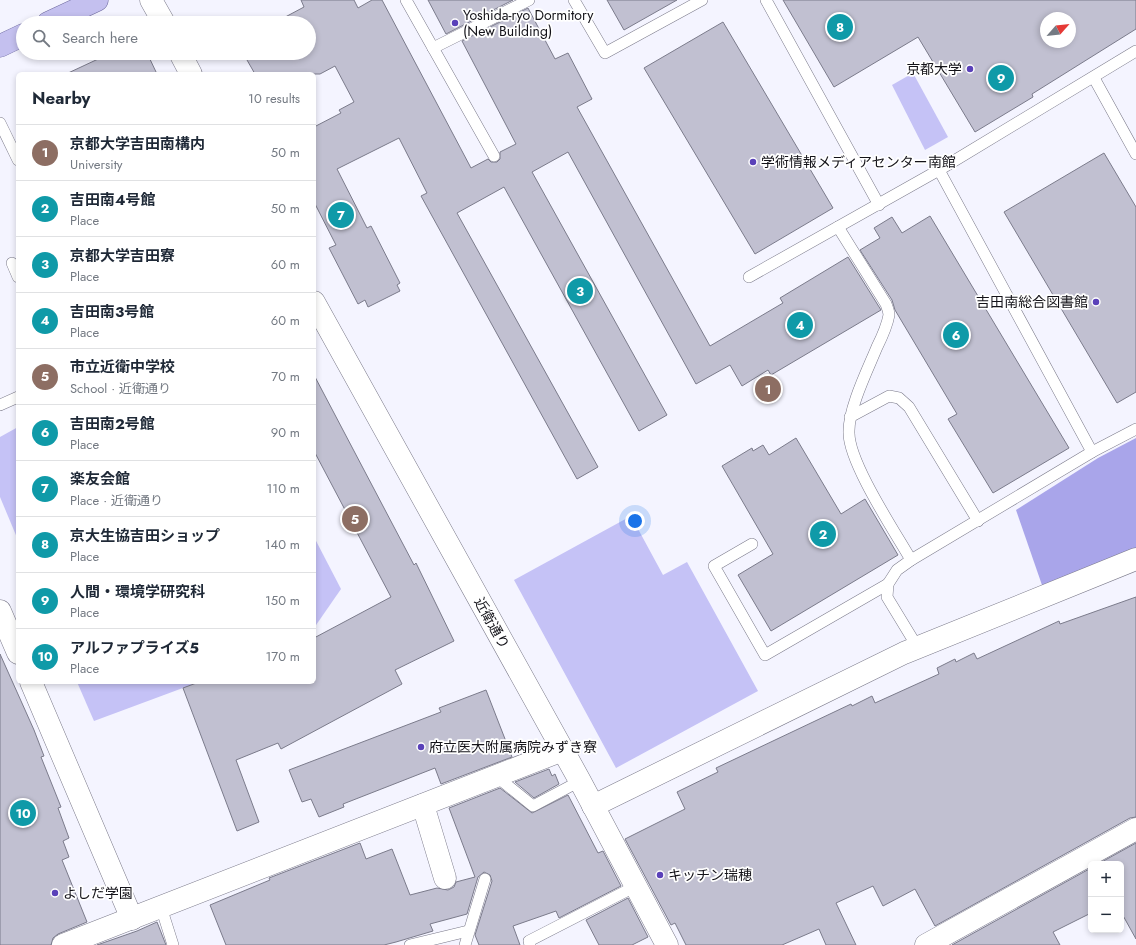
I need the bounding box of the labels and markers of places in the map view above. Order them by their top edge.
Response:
place label: Yoshida-ryo Dormitory (New Building) [463,5,594,41]
pin: 8 [827,12,853,42]
marker: Yoshida-ryo Dormitory (New Building) [450,18,460,28]
place label: 京都大学 [906,59,962,79]
pin: 9 [988,63,1014,93]
marker: 京都大学 [965,64,975,74]
place label: 学術情報メディアセンター南館 [761,152,956,172]
marker: 学術情報メディアセンター南館 [748,157,758,167]
pin: 7 [328,200,354,230]
pin: 3 [567,276,593,306]
place label: 吉田南総合図書館 [976,292,1088,312]
marker: 吉田南総合図書館 [1091,297,1101,307]
pin: 4 [787,310,813,340]
pin: 6 [943,320,969,350]
pin: 1 [755,374,781,404]
pin: 5 [342,504,368,534]
pin: 2 [810,519,836,549]
place label: 府立医大附属病院みずき寮 [429,737,597,757]
marker: 府立医大附属病院みずき寮 [416,742,426,752]
pin: 10 [10,798,36,828]
place label: キッチン瑞穂 [668,865,752,885]
marker: キッチン瑞穂 [655,870,665,880]
place label: よしだ学園 [63,883,133,903]
marker: よしだ学園 [50,888,60,898]

